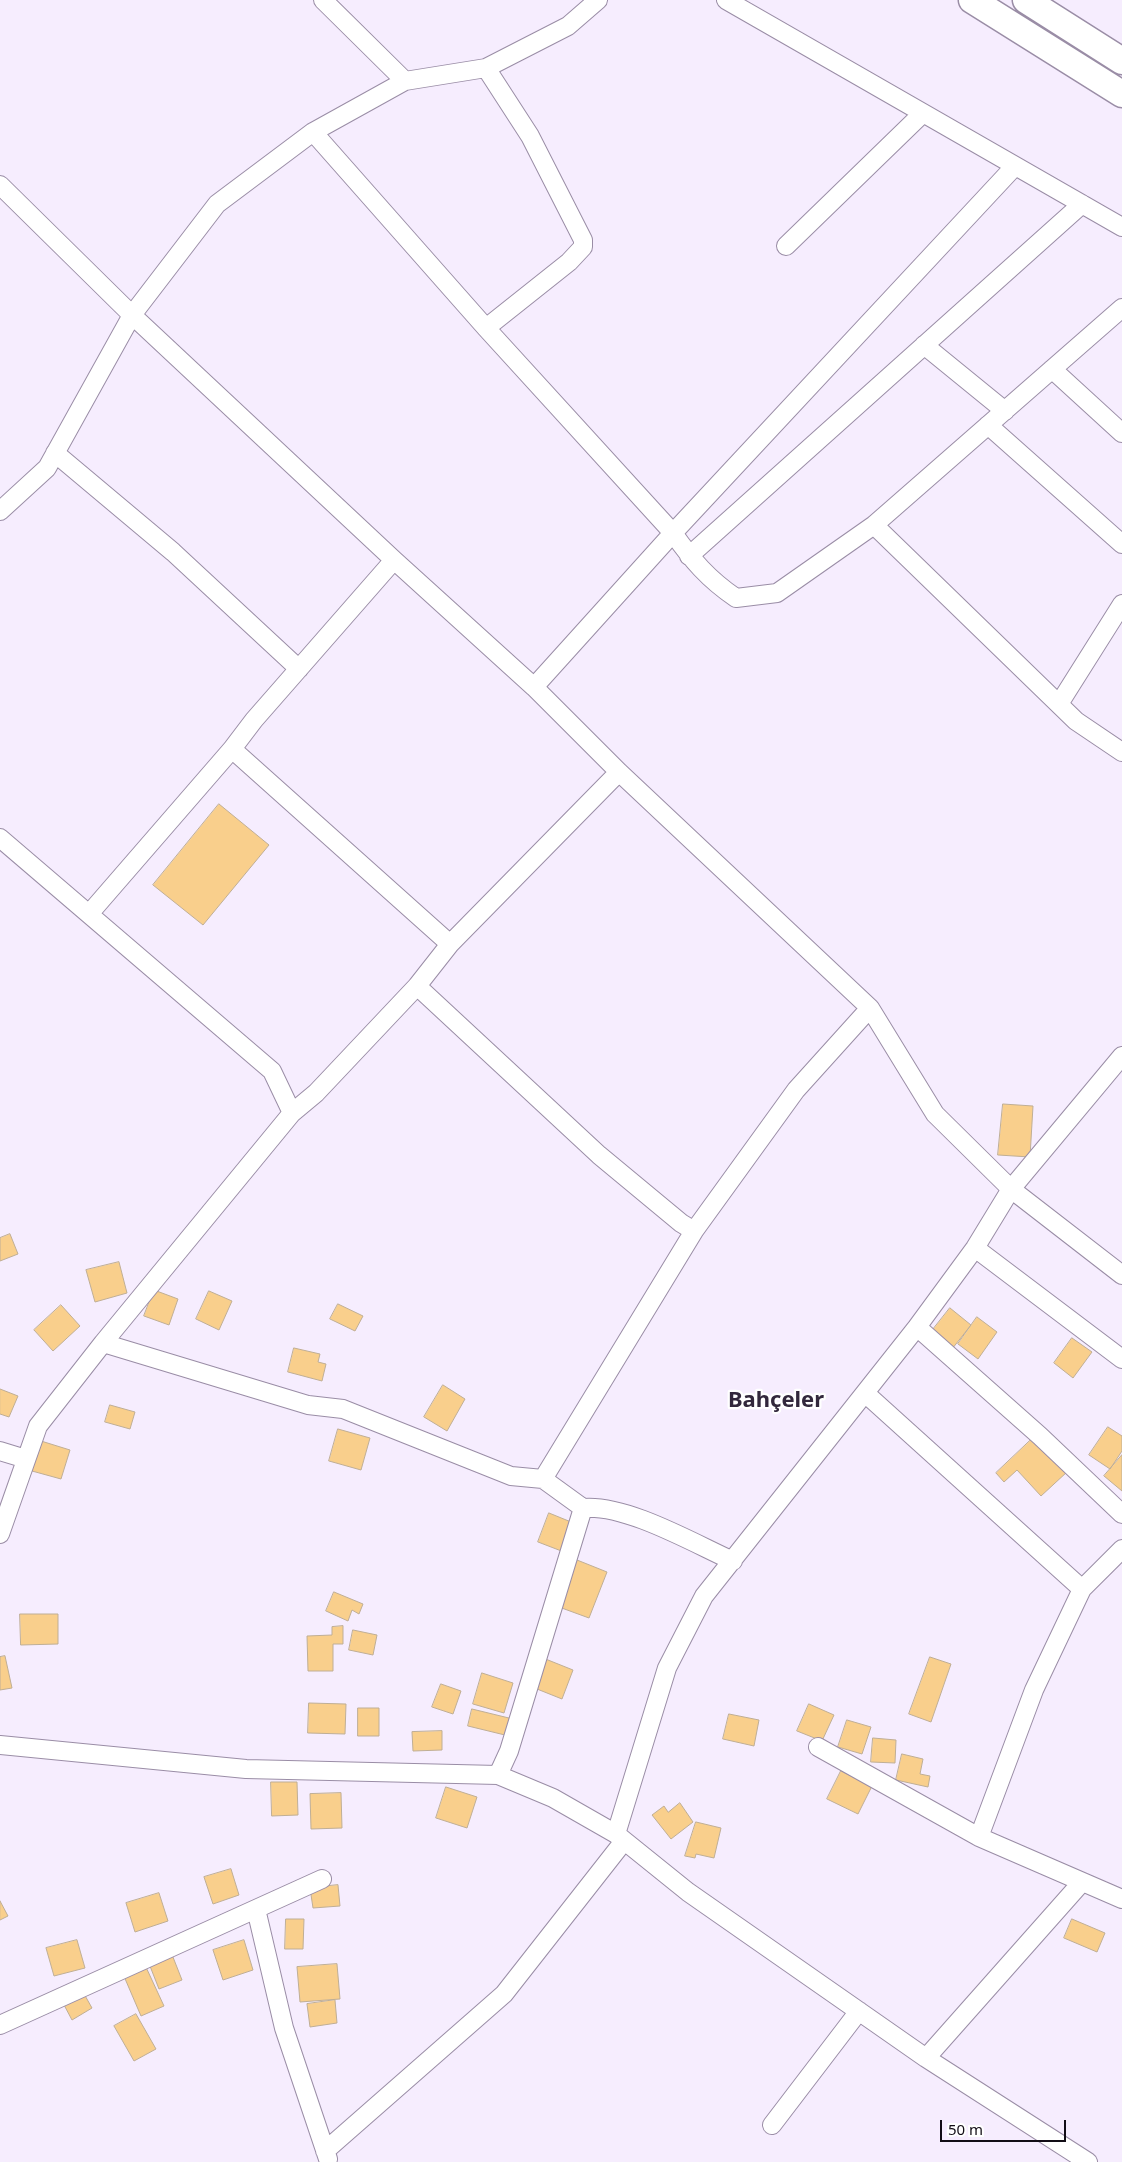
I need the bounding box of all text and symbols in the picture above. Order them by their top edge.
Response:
district label: Bahçeler [728,1388,824,1414]
scale bar [942,2110,1068,2142]
text: 50 m [948,2119,983,2139]

